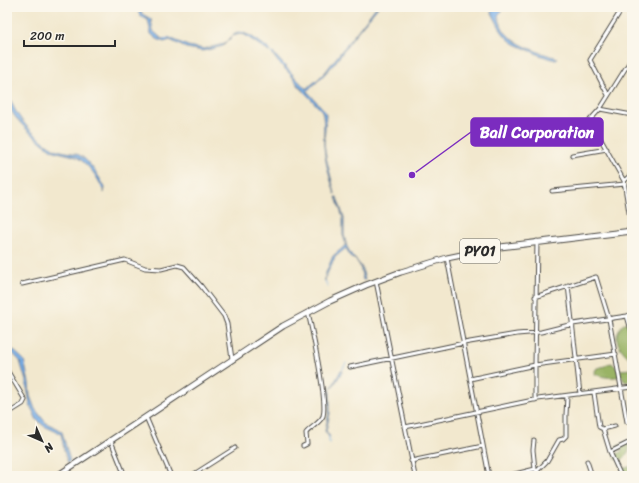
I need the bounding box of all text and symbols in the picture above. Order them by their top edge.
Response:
scale bar [24,22,115,48]
text: 200 m [30,25,64,47]
callout: Ball Corporation [471,118,603,146]
text: Ball Corporation [480,118,595,147]
road number: PY01 [460,239,500,263]
north arrow [22,421,62,461]
text: N [39,438,59,457]

